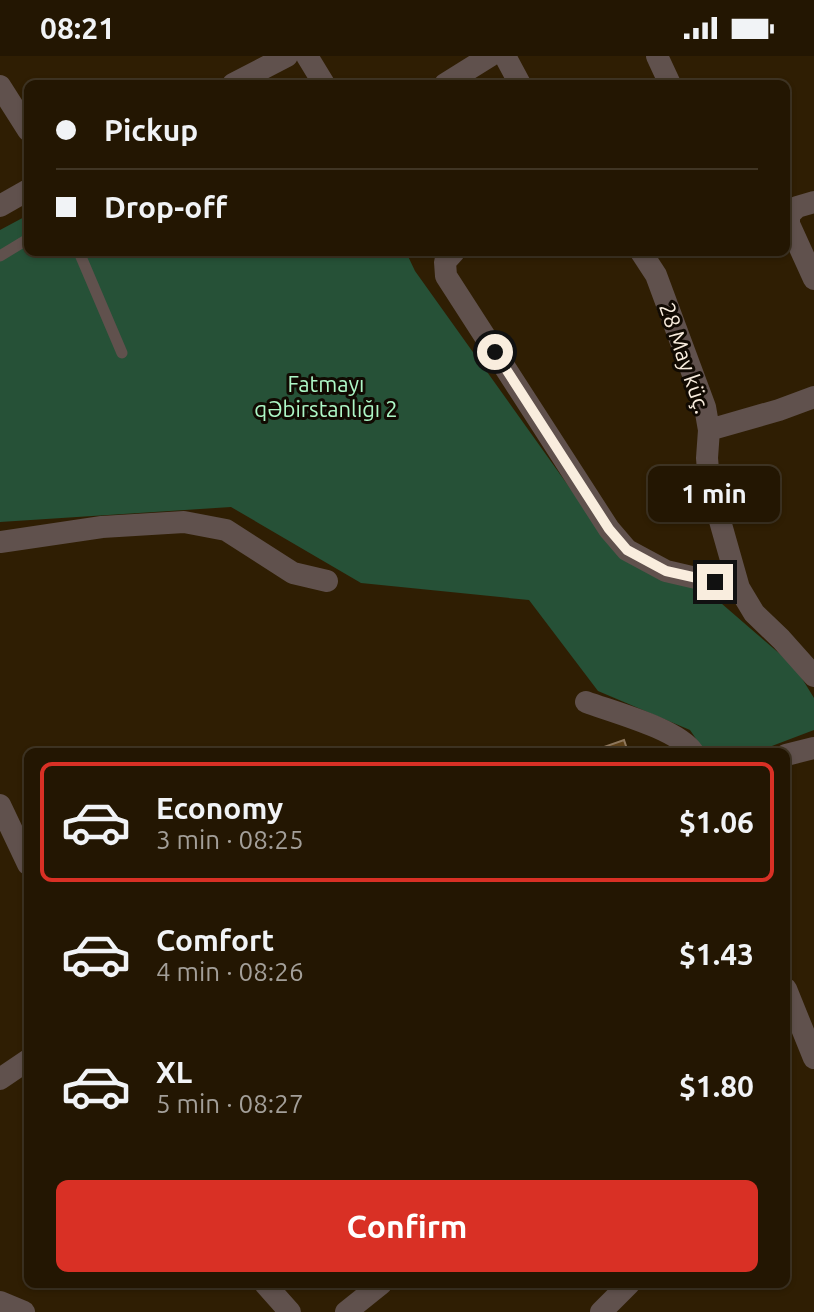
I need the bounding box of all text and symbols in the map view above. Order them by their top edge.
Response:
text: 08:21 [40,11,115,45]
text: Pickup [104,113,198,147]
text: Drop-off [104,190,227,224]
street label: 28 May küç. [655,299,716,416]
route start [477,334,513,370]
park label: Fatmayı qəbirstanlığı 2 [254,371,398,421]
callout: 1 min [649,466,781,522]
text: 1 min [681,479,747,508]
route end [697,564,733,600]
icon: car [60,786,132,858]
text: Economy [156,791,283,825]
text: $1.06 [679,805,754,839]
text: 3 min · 08:25 [156,825,304,854]
icon: car [60,918,132,990]
text: Comfort [156,923,274,957]
text: $1.43 [679,937,754,971]
text: 4 min · 08:26 [156,957,304,986]
icon: car [60,1050,132,1122]
text: XL [156,1055,192,1089]
text: $1.80 [679,1069,754,1103]
text: 5 min · 08:27 [156,1089,304,1118]
button: Confirm [56,1180,758,1272]

